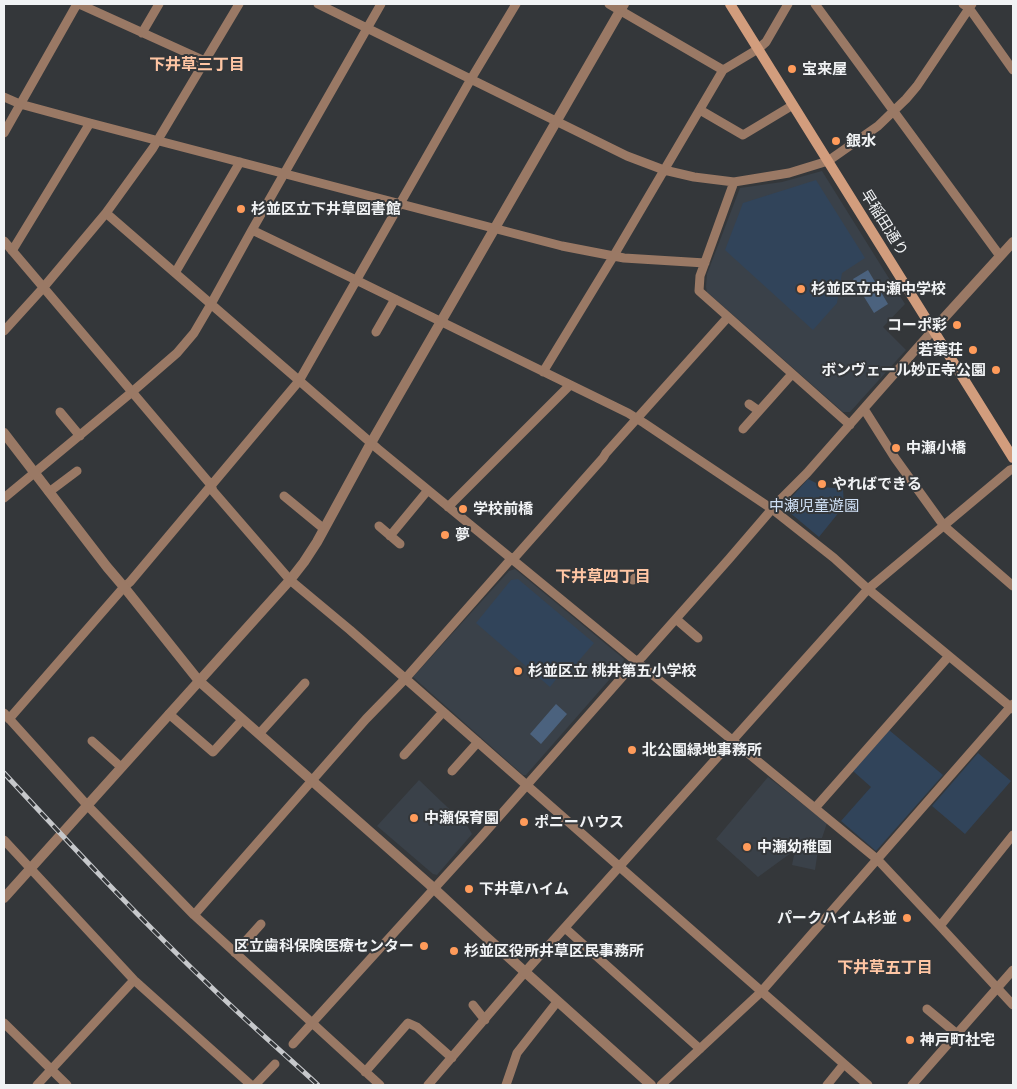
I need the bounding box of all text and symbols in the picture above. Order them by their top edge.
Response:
district label: 下井草三丁目 [149,55,245,75]
place label: 宝来屋 [802,60,847,78]
marker: 宝来屋 [786,63,798,75]
place label: 銀水 [846,132,876,150]
marker: 銀水 [830,135,842,147]
street label: 早稲田通り [856,186,912,260]
place label: 杉並区立下井草図書館 [251,200,401,218]
marker: 杉並区立下井草図書館 [235,203,247,215]
place label: 杉並区立中瀬中学校 [811,280,946,298]
marker: 杉並区立中瀬中学校 [795,283,807,295]
place label: コーポ彩 [887,316,947,334]
marker: コーポ彩 [951,319,963,331]
place label: 若葉荘 [918,341,963,359]
marker: 若葉荘 [967,344,979,356]
place label: ボンヴェール妙正寺公園 [821,361,986,379]
marker: ボンヴェール妙正寺公園 [990,364,1002,376]
place label: 中瀬小橋 [906,439,966,457]
marker: 中瀬小橋 [890,442,902,454]
place label: やればできる [832,475,922,493]
marker: やればできる [816,478,828,490]
park label: 中瀬児童遊園 [769,497,859,515]
place label: 学校前橋 [473,500,533,518]
marker: 学校前橋 [457,503,469,515]
place label: 夢 [455,526,470,544]
marker: 夢 [439,529,451,541]
district label: 下井草四丁目 [555,567,651,587]
place label: 杉並区立 桃井第五小学校 [528,662,697,680]
marker: 杉並区立 桃井第五小学校 [512,665,524,677]
place label: 北公園緑地事務所 [642,741,762,759]
marker: 北公園緑地事務所 [626,744,638,756]
place label: 中瀬保育園 [424,809,499,827]
marker: 中瀬保育園 [408,812,420,824]
place label: ポニーハウス [534,813,624,831]
marker: ポニーハウス [518,816,530,828]
place label: 中瀬幼稚園 [757,838,832,856]
marker: 中瀬幼稚園 [741,841,753,853]
place label: 下井草ハイム [479,880,569,898]
marker: 下井草ハイム [463,883,475,895]
place label: パークハイム杉並 [777,909,897,927]
marker: パークハイム杉並 [901,912,913,924]
place label: 区立歯科保険医療センター [234,937,414,955]
marker: 区立歯科保険医療センター [418,940,430,952]
place label: 杉並区役所井草区民事務所 [464,942,644,960]
marker: 杉並区役所井草区民事務所 [448,945,460,957]
district label: 下井草五丁目 [837,958,933,978]
place label: 神戸町社宅 [920,1031,995,1049]
marker: 神戸町社宅 [904,1034,916,1046]

